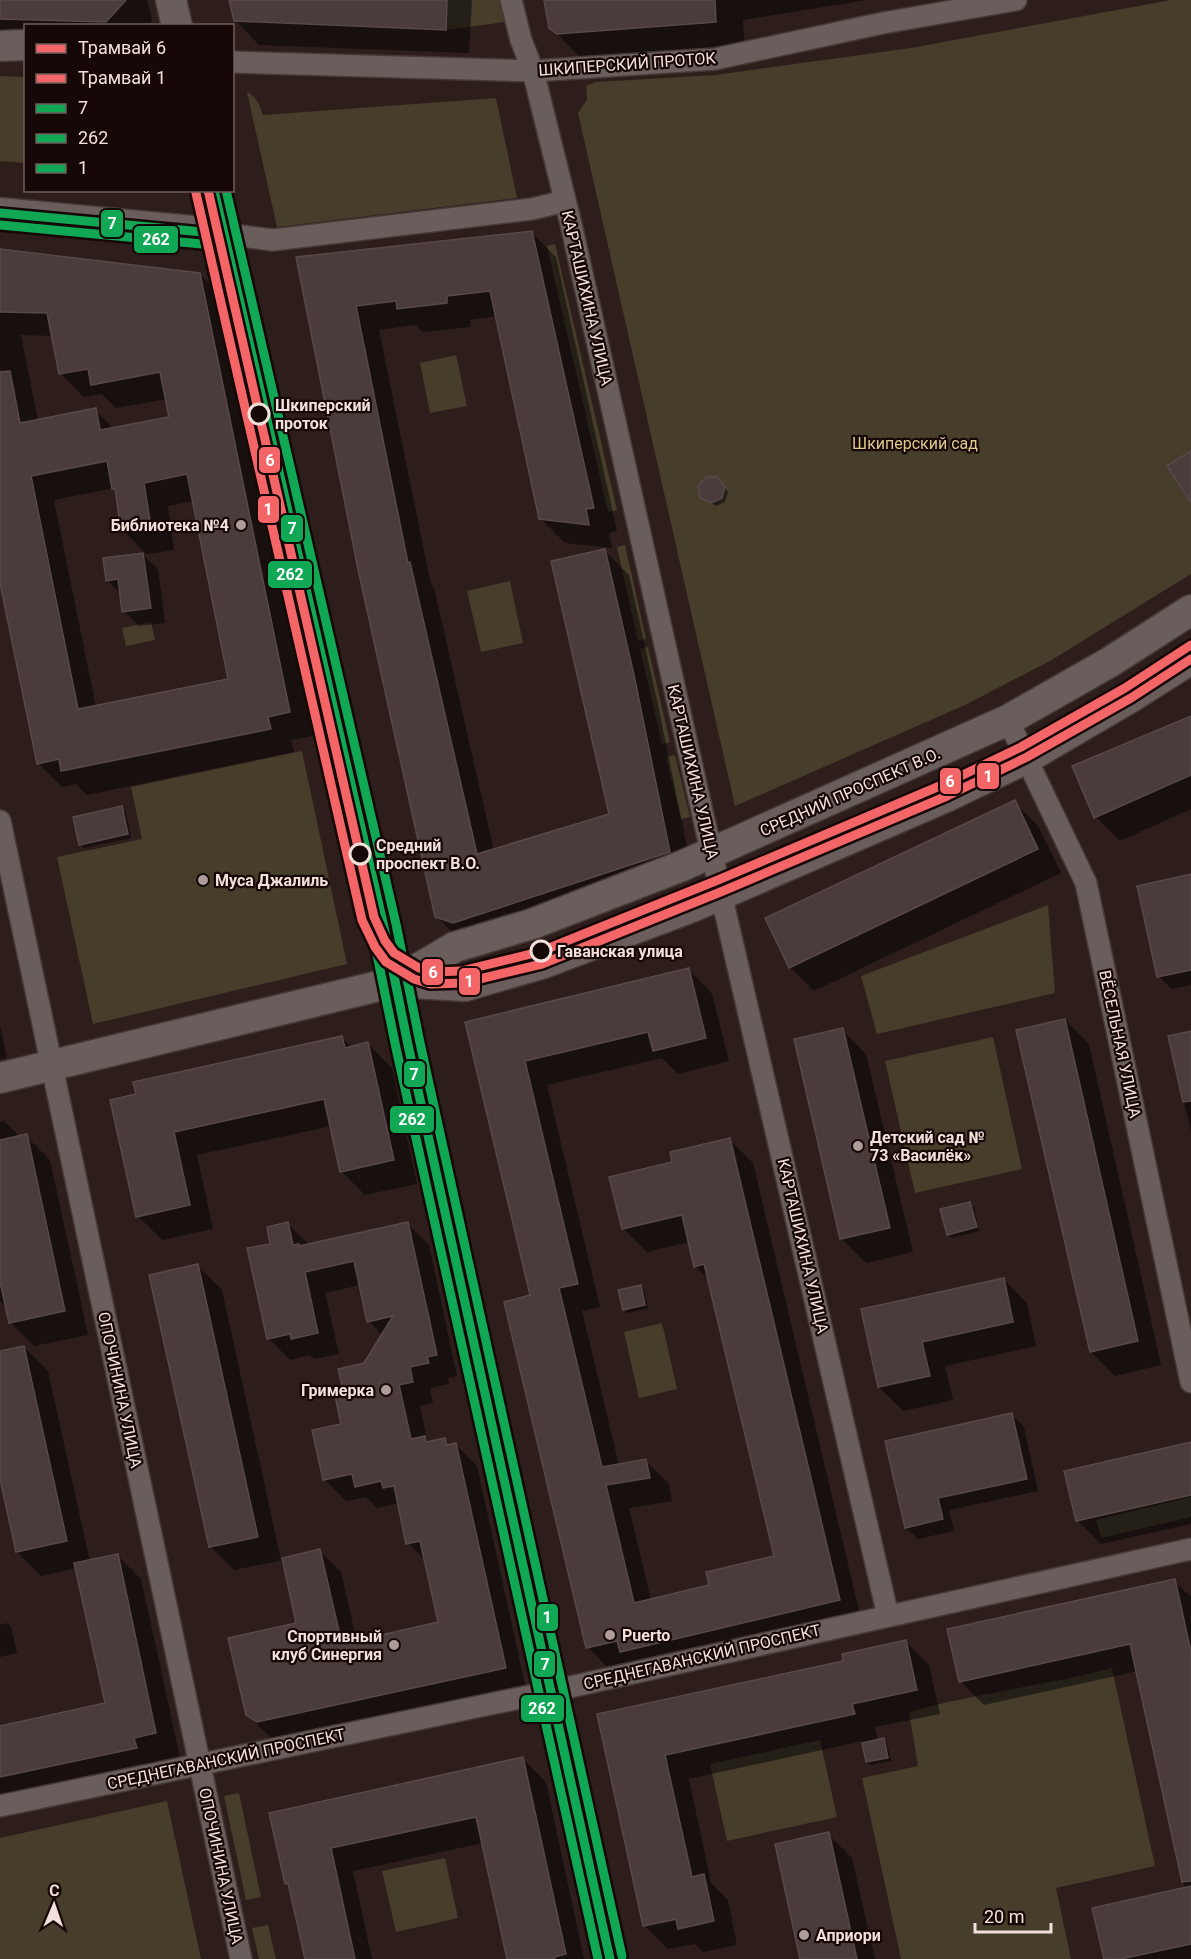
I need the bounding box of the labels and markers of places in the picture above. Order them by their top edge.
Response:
place label: Шкиперский проток [275,396,371,433]
marker: Шкиперский проток [248,403,270,425]
place label: Библиотека №4 [111,516,229,535]
marker: Библиотека №4 [234,518,248,532]
place label: Средний проспект В.О. [376,836,480,873]
marker: Средний проспект В.О. [349,843,371,865]
place label: Муса Джалиль [215,871,328,890]
marker: Муса Джалиль [196,873,210,887]
marker: Гаванская улица [530,940,552,962]
place label: Гаванская улица [557,942,683,961]
place label: Детский сад № 73 «Василёк» [870,1128,985,1165]
marker: Детский сад № 73 «Василёк» [851,1139,865,1153]
place label: Гримерка [301,1381,374,1400]
marker: Гримерка [379,1383,393,1397]
place label: Puerto [622,1626,670,1645]
place label: Спортивный клуб Синергия [272,1627,382,1664]
marker: Puerto [603,1628,617,1642]
marker: Спортивный клуб Синергия [387,1638,401,1652]
place label: Априори [816,1926,881,1945]
marker: Априори [797,1928,811,1942]

